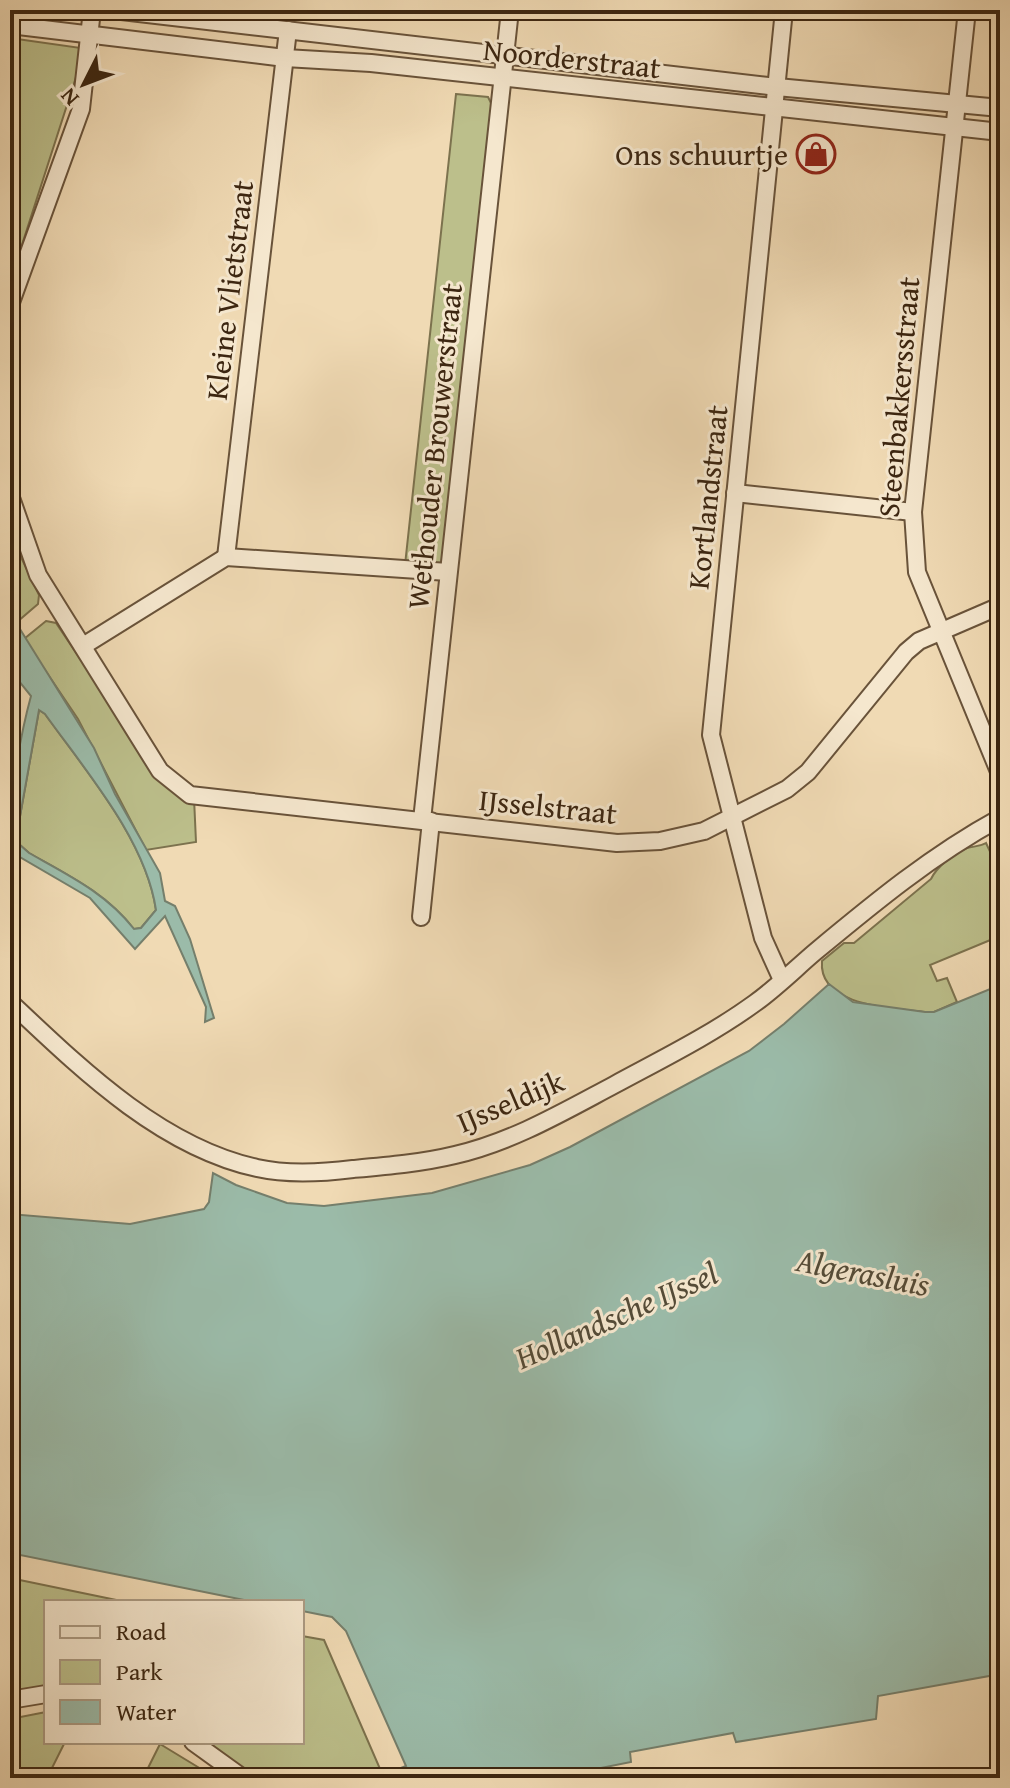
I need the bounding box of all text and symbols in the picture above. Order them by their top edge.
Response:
street label: Noorderstraat [481,27,663,89]
north arrow [44,44,124,124]
text: N [52,81,86,114]
place label: Ons schuurtje [615,132,788,176]
shop icon: Ons schuurtje [795,133,837,175]
street label: Kleine Vlietstraat [194,177,264,402]
street label: Steenbakkersstraat [866,274,930,519]
street label: Wethouder Brouwerstraat [395,280,473,611]
street label: Kortlandstraat [675,402,739,591]
street label: IJsselstraat [477,777,620,835]
street label: IJsseldijk [450,1058,571,1143]
water label: Algerasluis [791,1236,934,1308]
water label: Hollandsche IJssel [506,1249,725,1381]
legend [44,1600,304,1744]
text: Road [116,1614,166,1649]
text: Park [116,1654,163,1689]
text: Water [116,1694,177,1729]

